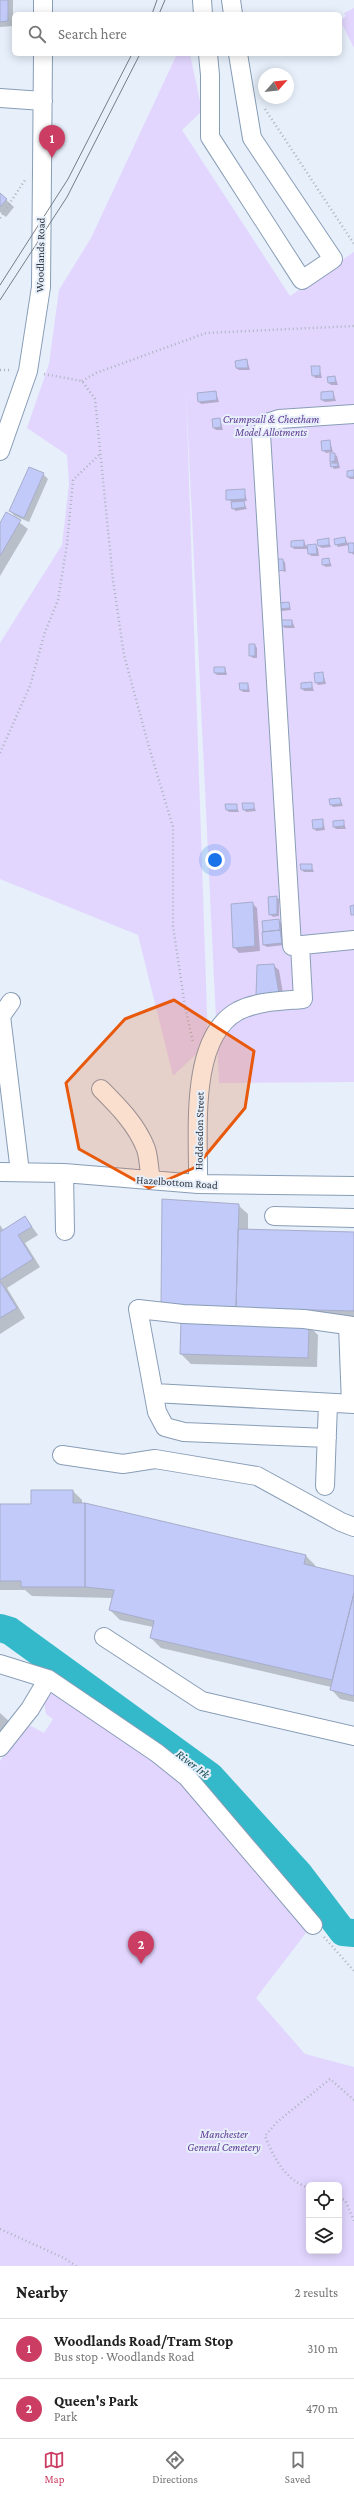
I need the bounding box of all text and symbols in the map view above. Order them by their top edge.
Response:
search box [12,12,342,56]
icon: search [26,23,48,45]
text: Search here [58,26,127,42]
north arrow [258,68,294,104]
pin: 1 [39,125,65,158]
street label: Woodlands Road [33,217,47,292]
park label: Crumpsall & Cheetham Model Allotments [223,413,319,438]
your location [205,850,225,870]
street label: Hoddesdon Street [192,1091,206,1170]
street label: Hazelbottom Road [136,1173,218,1191]
water label: River Irk [173,1747,213,1782]
pin: 2 [128,1931,154,1964]
park label: Manchester General Cemetery [187,2128,261,2154]
map controls [306,2182,342,2254]
button: locate [306,2182,342,2218]
button: layers [306,2218,342,2254]
text: Nearby [16,2283,68,2302]
text: 2 results [295,2285,338,2300]
text: Woodlands Road/Tram Stop [54,2333,233,2349]
text: 1 [27,2341,31,2356]
text: 310 m [307,2341,338,2356]
text: Bus stop · Woodlands Road [54,2349,194,2364]
text: Queen's Park [54,2393,138,2409]
text: 2 [26,2401,32,2416]
text: 470 m [306,2401,338,2416]
text: Park [54,2409,77,2424]
tab: Map [43,2449,65,2485]
tab: Directions [152,2449,198,2485]
tab: Saved [285,2449,311,2485]

